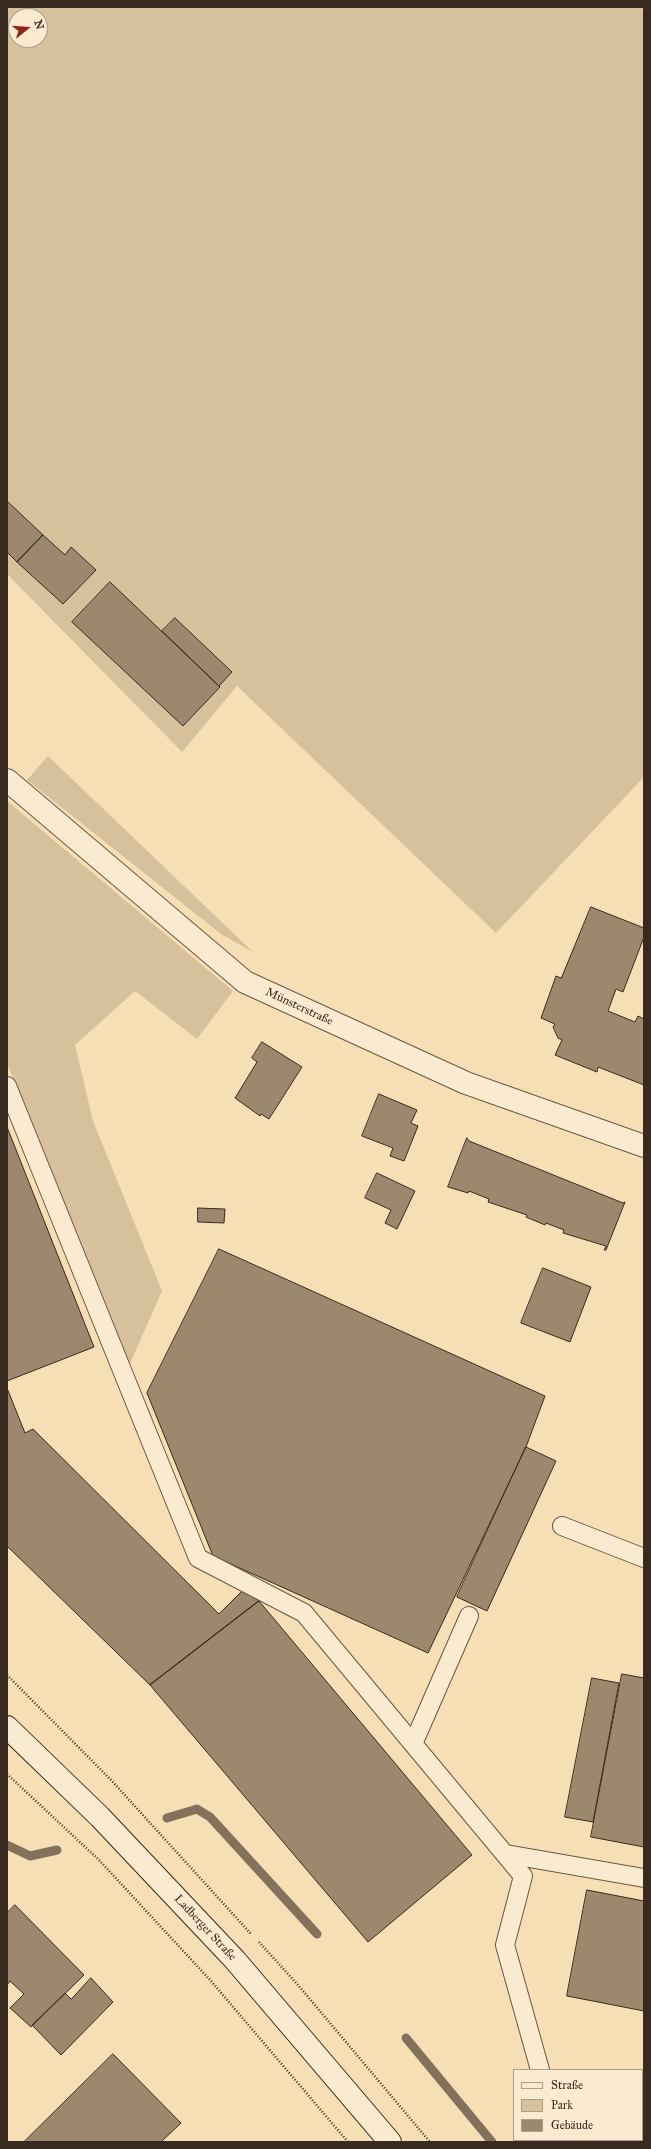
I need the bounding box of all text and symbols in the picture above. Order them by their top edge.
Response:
north arrow [8,8,48,48]
text: N [31,18,47,31]
street label: Münsterstraße [263,985,335,1029]
street label: Ladberger Straße [171,1892,239,1964]
legend [513,2069,643,2141]
text: Straße [551,2078,583,2092]
text: Park [551,2098,573,2112]
text: Gebäude [551,2118,593,2132]

